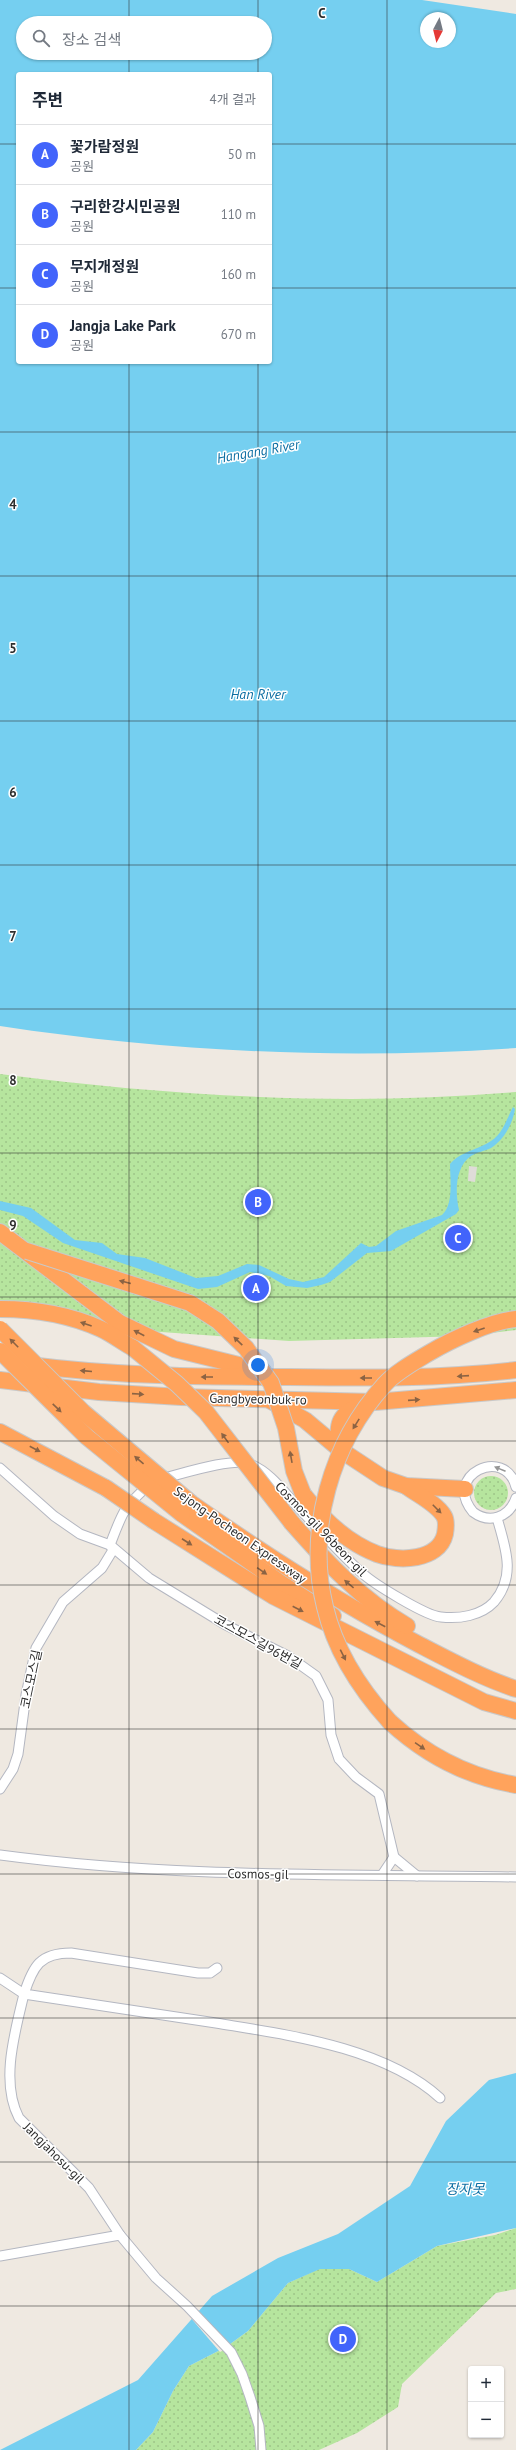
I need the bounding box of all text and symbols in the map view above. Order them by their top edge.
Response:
text: C [318,5,326,22]
north arrow [420,12,456,48]
search box [16,16,272,60]
icon: search [30,27,52,49]
text: 장소 검색 [62,30,121,49]
text: 주변 [32,89,63,111]
text: 4개 결과 [210,91,256,108]
text: 꽃가람정원 [70,137,139,156]
text: A [41,146,49,163]
text: 50 m [228,146,256,163]
text: 공원 [70,158,94,175]
text: 구리한강시민공원 [70,197,180,216]
text: B [41,206,49,223]
text: 110 m [221,206,256,223]
text: 공원 [70,218,94,235]
text: 무지개정원 [70,257,139,276]
text: C [41,266,49,283]
text: 160 m [221,266,256,283]
text: 공원 [70,278,94,295]
text: Jangja Lake Park [70,316,176,335]
text: D [41,326,49,343]
text: 670 m [221,326,256,343]
text: 공원 [70,337,94,354]
water label: Hangang River [215,435,302,467]
text: 4 [9,496,17,513]
text: 5 [9,640,17,657]
water label: Han River [230,685,287,703]
text: 6 [9,784,17,801]
text: 7 [9,928,17,945]
text: 8 [9,1072,17,1089]
pin: B [245,1187,271,1217]
text: 9 [9,1217,17,1234]
pin: C [445,1223,471,1253]
pin: A [243,1273,269,1303]
one-way arrow [119,1279,131,1285]
one-way arrow [80,1321,92,1327]
one-way arrow [472,1328,484,1334]
one-way arrow [133,1330,145,1336]
one-way arrow [233,1336,243,1346]
one-way arrow [9,1338,19,1348]
your location [248,1355,268,1375]
one-way arrow [80,1368,92,1375]
one-way arrow [457,1372,469,1379]
one-way arrow [200,1374,213,1380]
one-way arrow [359,1375,372,1381]
street label: Gangbyeonbuk-ro [209,1390,307,1408]
one-way arrow [132,1391,145,1397]
one-way arrow [408,1396,420,1403]
one-way arrow [52,1404,62,1413]
one-way arrow [353,1418,360,1430]
one-way arrow [221,1433,229,1443]
one-way arrow [29,1446,41,1452]
one-way arrow [288,1451,294,1463]
one-way arrow [134,1456,144,1465]
one-way arrow [494,1466,506,1473]
street label: Cosmos-gil 96beon-gil [271,1478,371,1580]
street label: Sejong-Pocheon Expressway [170,1483,310,1587]
one-way arrow [432,1504,442,1514]
one-way arrow [182,1538,192,1546]
one-way arrow [257,1567,267,1575]
one-way arrow [344,1580,355,1589]
one-way arrow [293,1606,304,1612]
street label: 코스모스길96번길 [211,1611,305,1673]
one-way arrow [374,1620,386,1627]
street label: 코스모스길 [16,1648,46,1710]
one-way arrow [339,1649,346,1660]
one-way arrow [415,1742,425,1750]
street label: Cosmos-gil [227,1865,289,1883]
street label: Jangjahosu-gil [19,2118,88,2187]
water label: 장자못 [446,2180,485,2198]
pin: D [330,2324,356,2354]
map controls [468,2366,504,2438]
button: + [468,2366,504,2402]
button: − [468,2402,504,2438]

